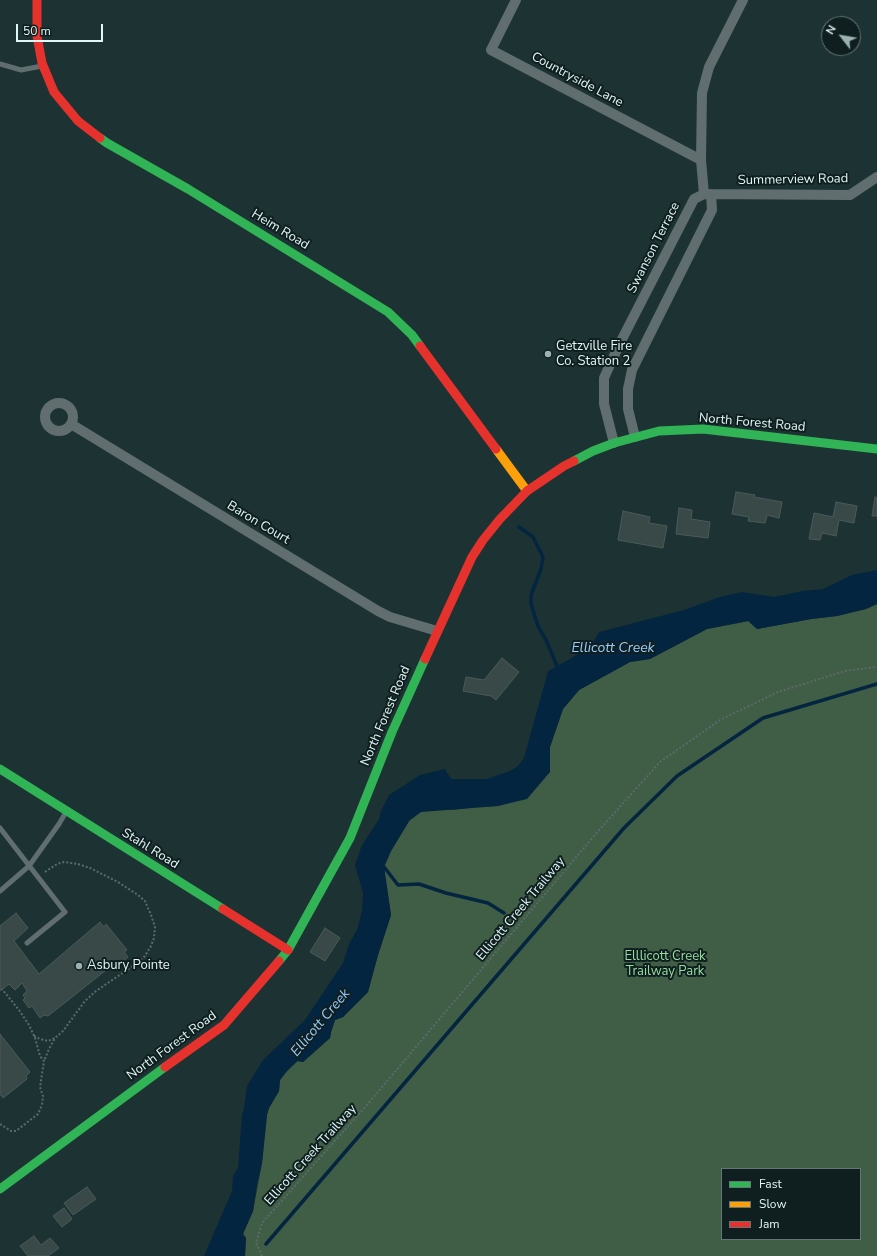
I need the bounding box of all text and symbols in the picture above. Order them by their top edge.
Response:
scale bar [18,16,105,42]
north arrow [821,16,861,56]
text: 50 m [23,23,51,39]
text: N [823,23,840,37]
street label: Countryside Lane [528,49,626,111]
street label: Summerview Road [738,171,848,189]
street label: Swanson Terrace [624,200,684,296]
street label: Heim Road [248,207,312,253]
place label: Getzville Fire Co. Station 2 [556,339,632,370]
marker: Getzville Fire Co. Station 2 [543,349,553,359]
street label: North Forest Road [698,411,806,435]
street label: Baron Court [224,498,292,548]
water label: Ellicott Creek [571,641,655,657]
street label: North Forest Road [358,664,414,768]
street label: Stahl Road [119,825,181,873]
street label: Ellicott Creek Trailway [473,854,569,964]
park label: Elllicott Creek Trailway Park [624,949,706,980]
place label: Asbury Pointe [87,958,170,974]
marker: Asbury Pointe [74,961,84,971]
water label: Ellicott Creek [288,986,354,1060]
street label: North Forest Road [124,1008,220,1084]
street label: Ellicott Creek Trailway [262,1101,360,1209]
legend [721,1168,861,1240]
text: Fast [759,1176,782,1192]
text: Slow [759,1196,787,1212]
text: Jam [759,1216,780,1232]

